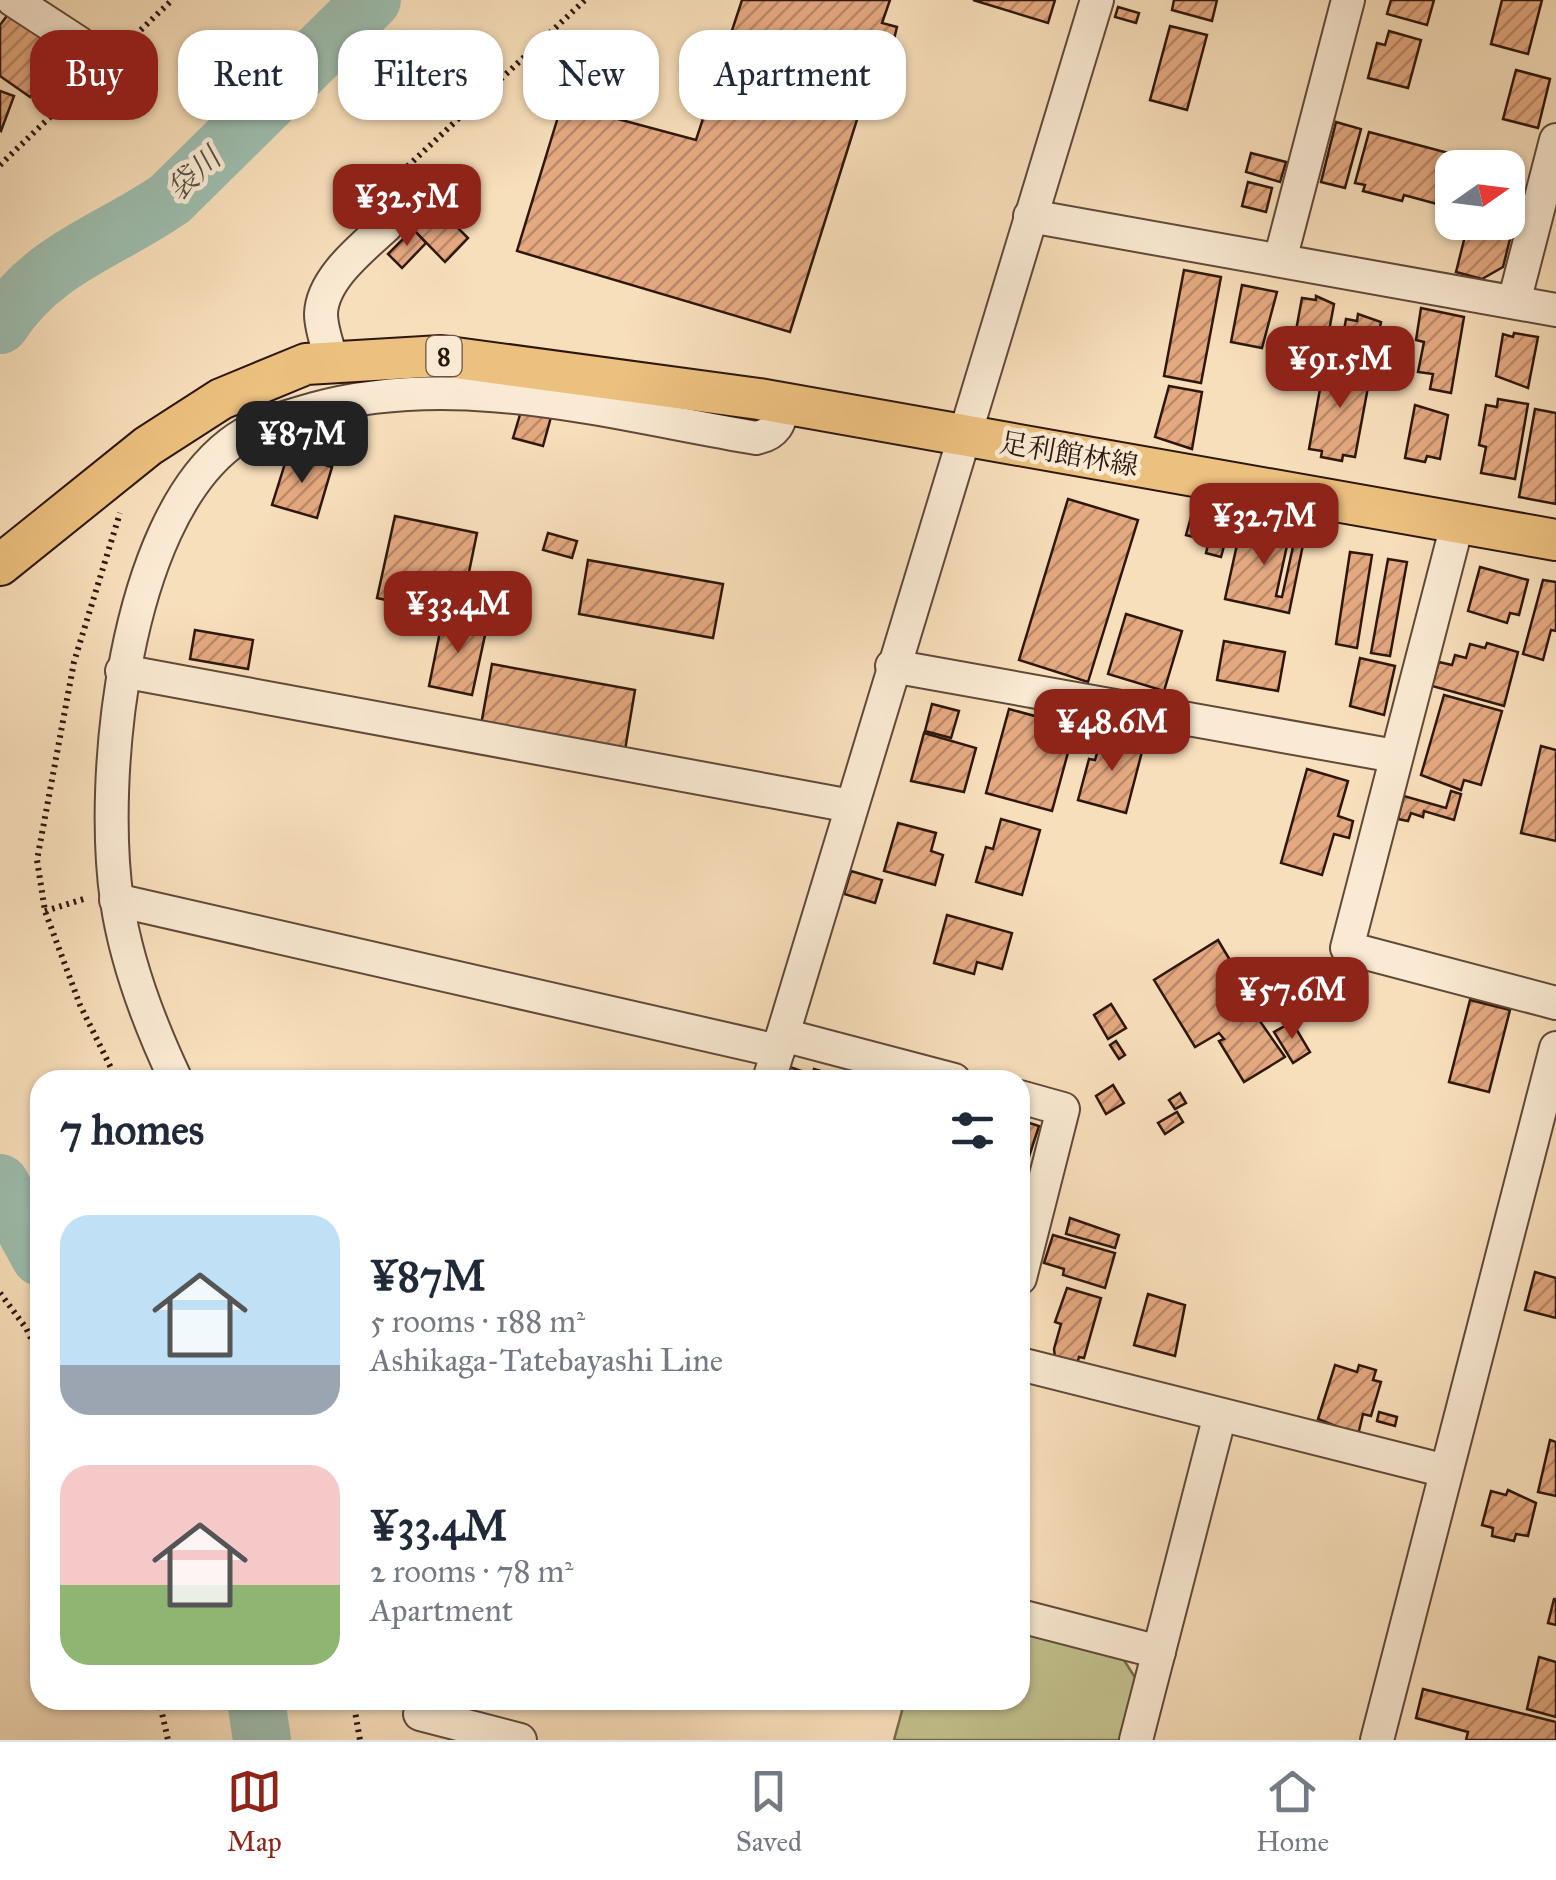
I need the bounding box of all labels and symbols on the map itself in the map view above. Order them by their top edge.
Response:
water label: 袋川 [160,138,230,208]
north arrow [1435,150,1525,240]
pin: ¥32.5M [326,164,488,249]
pin: ¥91.5M [1259,326,1421,411]
road number: 8 [426,336,462,376]
pin: ¥87M [243,401,361,486]
street label: 足利館林線 [997,425,1141,483]
pin: ¥32.7M [1183,483,1345,568]
pin: ¥33.4M [377,571,539,656]
pin: ¥48.6M [1031,689,1193,774]
pin: ¥57.6M [1211,957,1373,1042]

